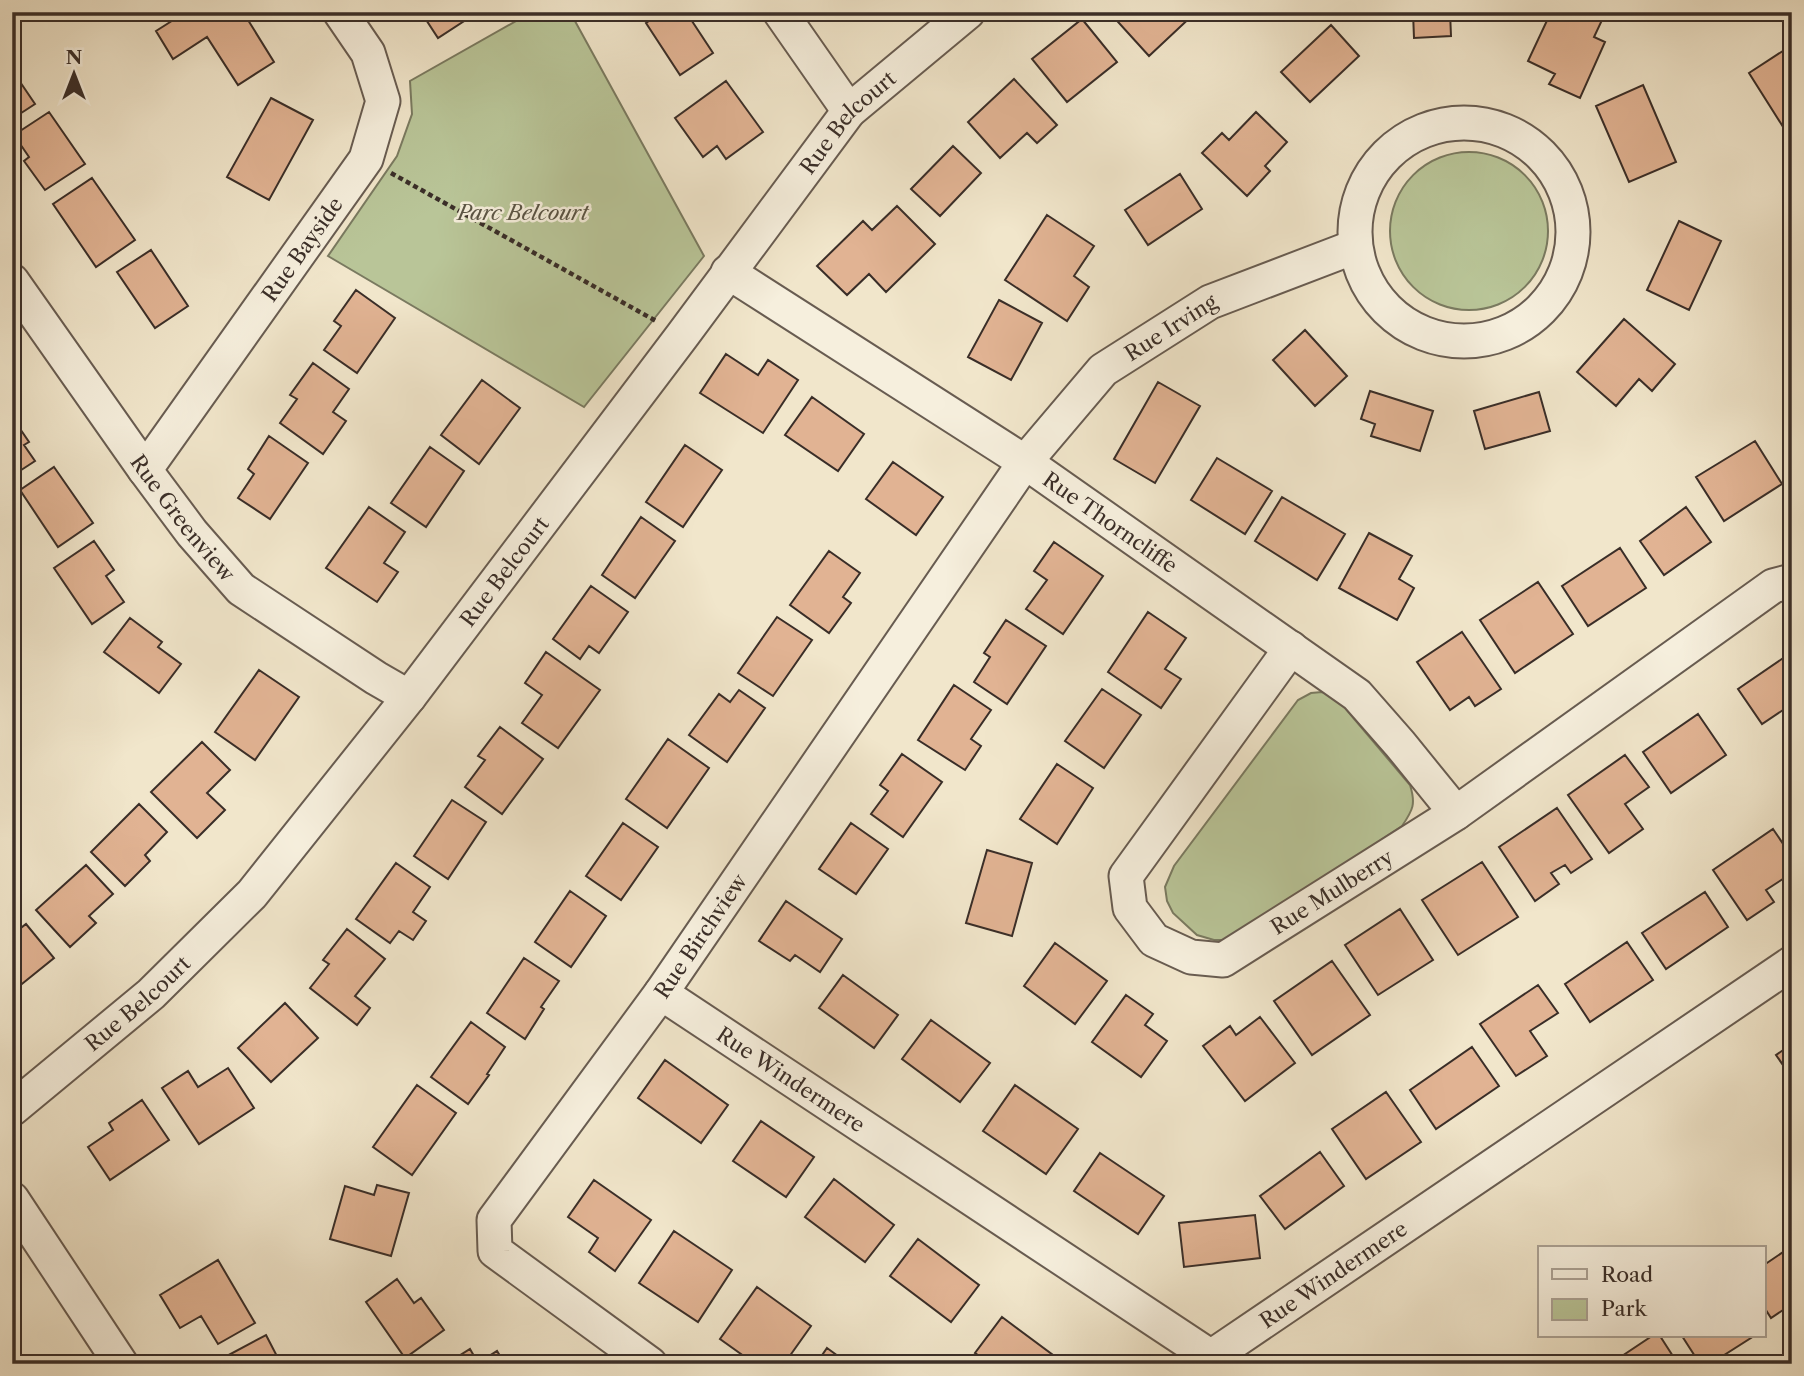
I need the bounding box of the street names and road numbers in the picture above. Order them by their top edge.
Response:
street label: Rue Belcourt [794,65,901,179]
street label: Rue Bayside [256,192,348,306]
street label: Rue Irving [1120,288,1222,366]
street label: Rue Greenview [126,450,241,586]
street label: Rue Thorncliffe [1038,466,1183,578]
street label: Rue Belcourt [454,511,554,631]
street label: Rue Mulberry [1266,843,1398,939]
street label: Rue Birchview [649,868,752,1003]
street label: Rue Belcourt [80,950,195,1056]
street label: Rue Windermere [712,1021,870,1137]
street label: Rue Windermere [1255,1215,1411,1333]

